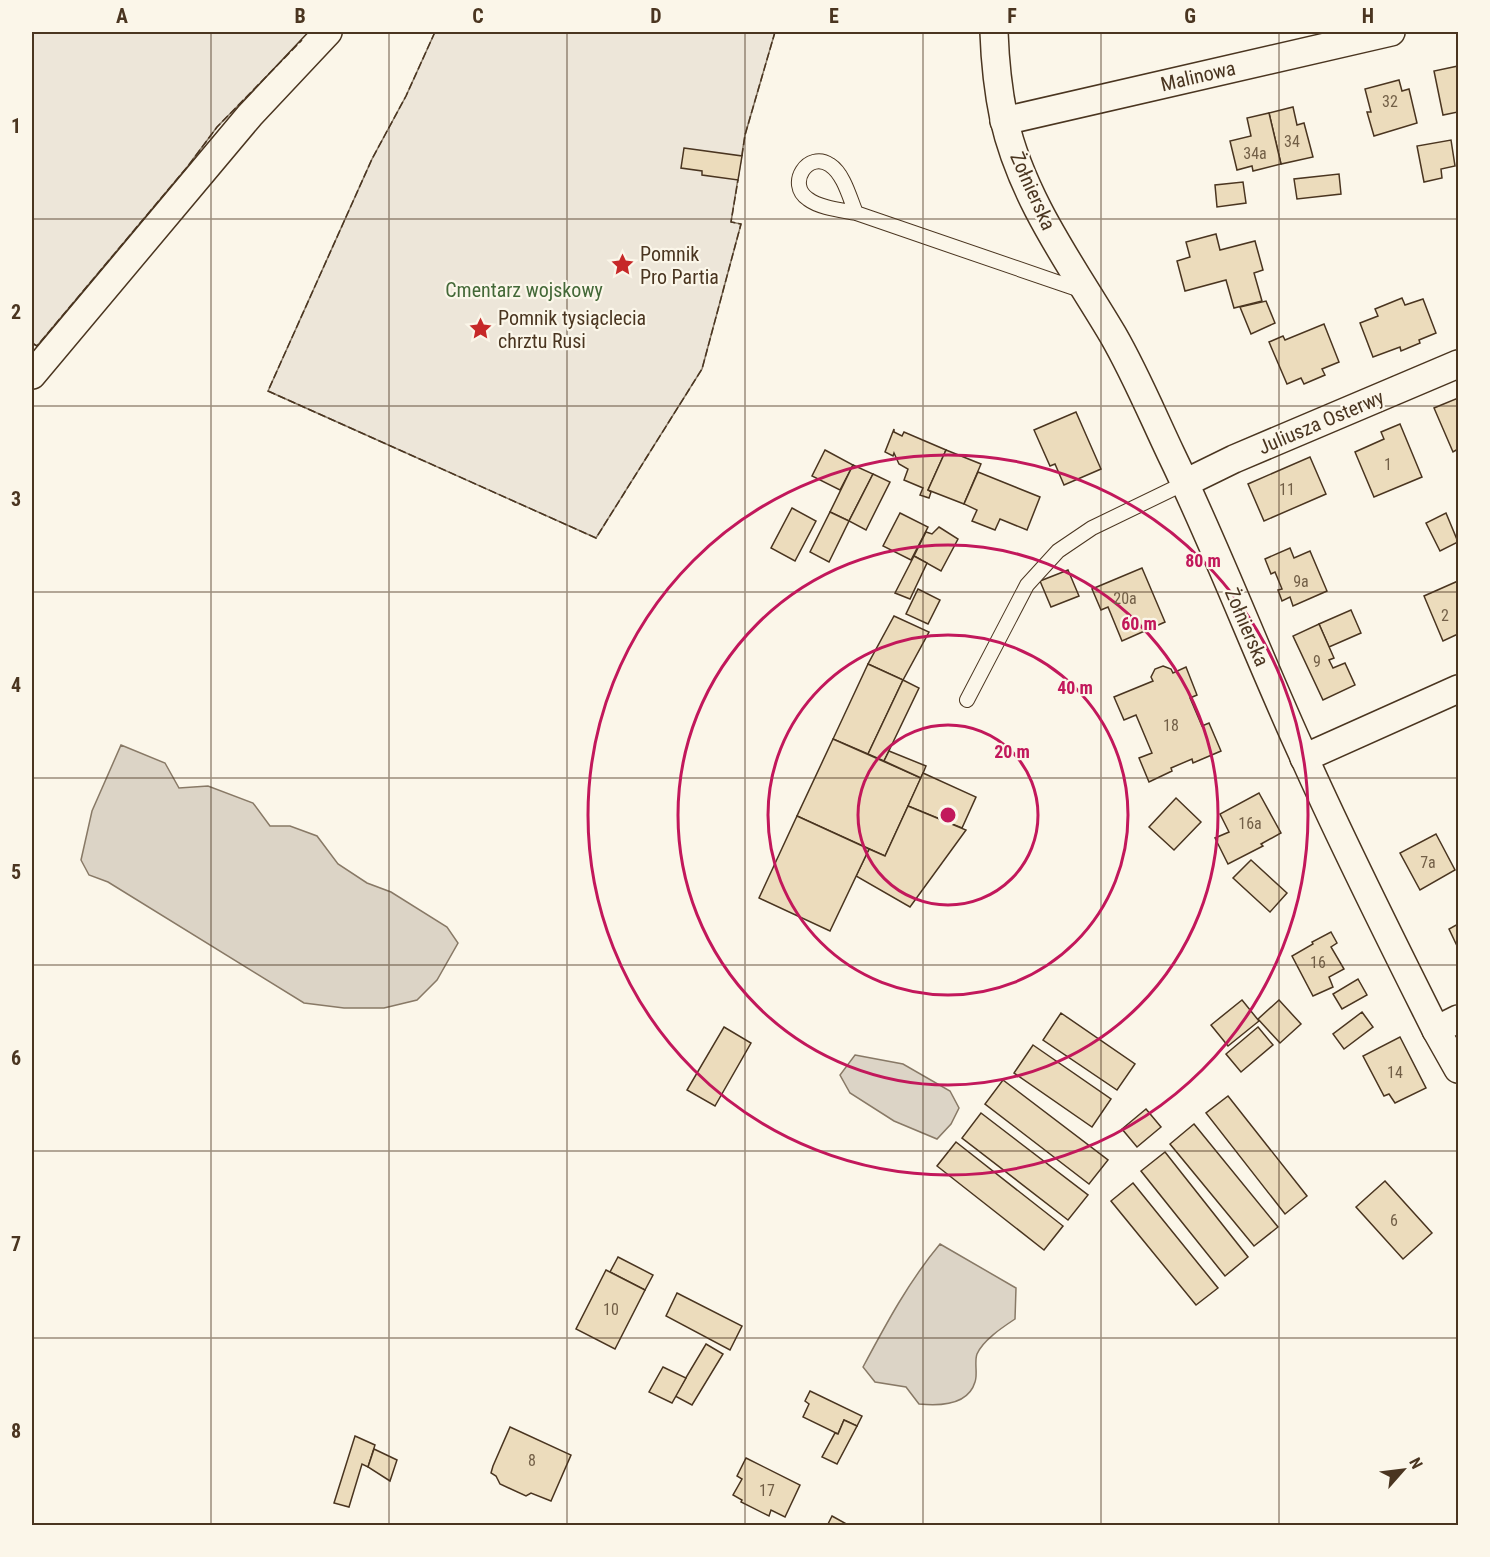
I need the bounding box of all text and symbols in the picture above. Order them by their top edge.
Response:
text: A [116,4,128,28]
text: B [294,4,306,28]
text: C [472,4,484,28]
text: D [650,4,662,28]
text: E [829,4,839,28]
text: F [1007,4,1017,28]
text: G [1184,4,1196,28]
text: H [1362,4,1374,28]
street label: Malinowa [1158,56,1238,96]
house number: 32 [1382,92,1398,111]
text: 1 [11,114,21,138]
house number: 34 [1284,132,1300,151]
house number: 34a [1243,144,1267,163]
street label: Żołnierska [1005,148,1061,234]
place label: Pomnik Pro Partia [640,242,719,289]
place icon: Pomnik Pro Partia [609,252,635,278]
park label: Cmentarz wojskowy [445,278,603,302]
text: 2 [11,300,21,324]
place label: Pomnik tysiąclecia chrztu Rusi [498,306,646,353]
place icon: Pomnik tysiąclecia chrztu Rusi [467,316,493,342]
street label: Juliusza Osterwy [1255,385,1387,459]
house number: 1 [1384,455,1392,474]
house number: 11 [1279,480,1295,499]
text: 3 [11,487,21,511]
text: 80 m [1185,550,1221,571]
house number: 9a [1293,572,1309,591]
street label: Żołnierska [1220,584,1274,670]
house number: 20a [1113,589,1137,608]
house number: 2 [1441,606,1449,625]
text: 60 m [1121,613,1157,634]
house number: 9 [1313,652,1321,671]
text: 4 [11,673,21,697]
text: 40 m [1057,677,1093,698]
house number: 18 [1163,716,1179,735]
text: 20 m [994,741,1030,762]
centre of rings [938,805,958,825]
house number: 16a [1238,814,1262,833]
house number: 7a [1420,853,1436,872]
text: 5 [11,860,21,884]
house number: 16 [1310,953,1326,972]
text: 6 [11,1046,21,1070]
house number: 14 [1387,1063,1403,1082]
house number: 6 [1390,1211,1398,1230]
text: 7 [11,1232,21,1256]
house number: 10 [603,1300,619,1319]
text: 8 [11,1419,21,1443]
north arrow [1373,1440,1433,1500]
house number: 8 [528,1451,536,1470]
text: N [1405,1454,1426,1472]
house number: 17 [759,1481,775,1500]

